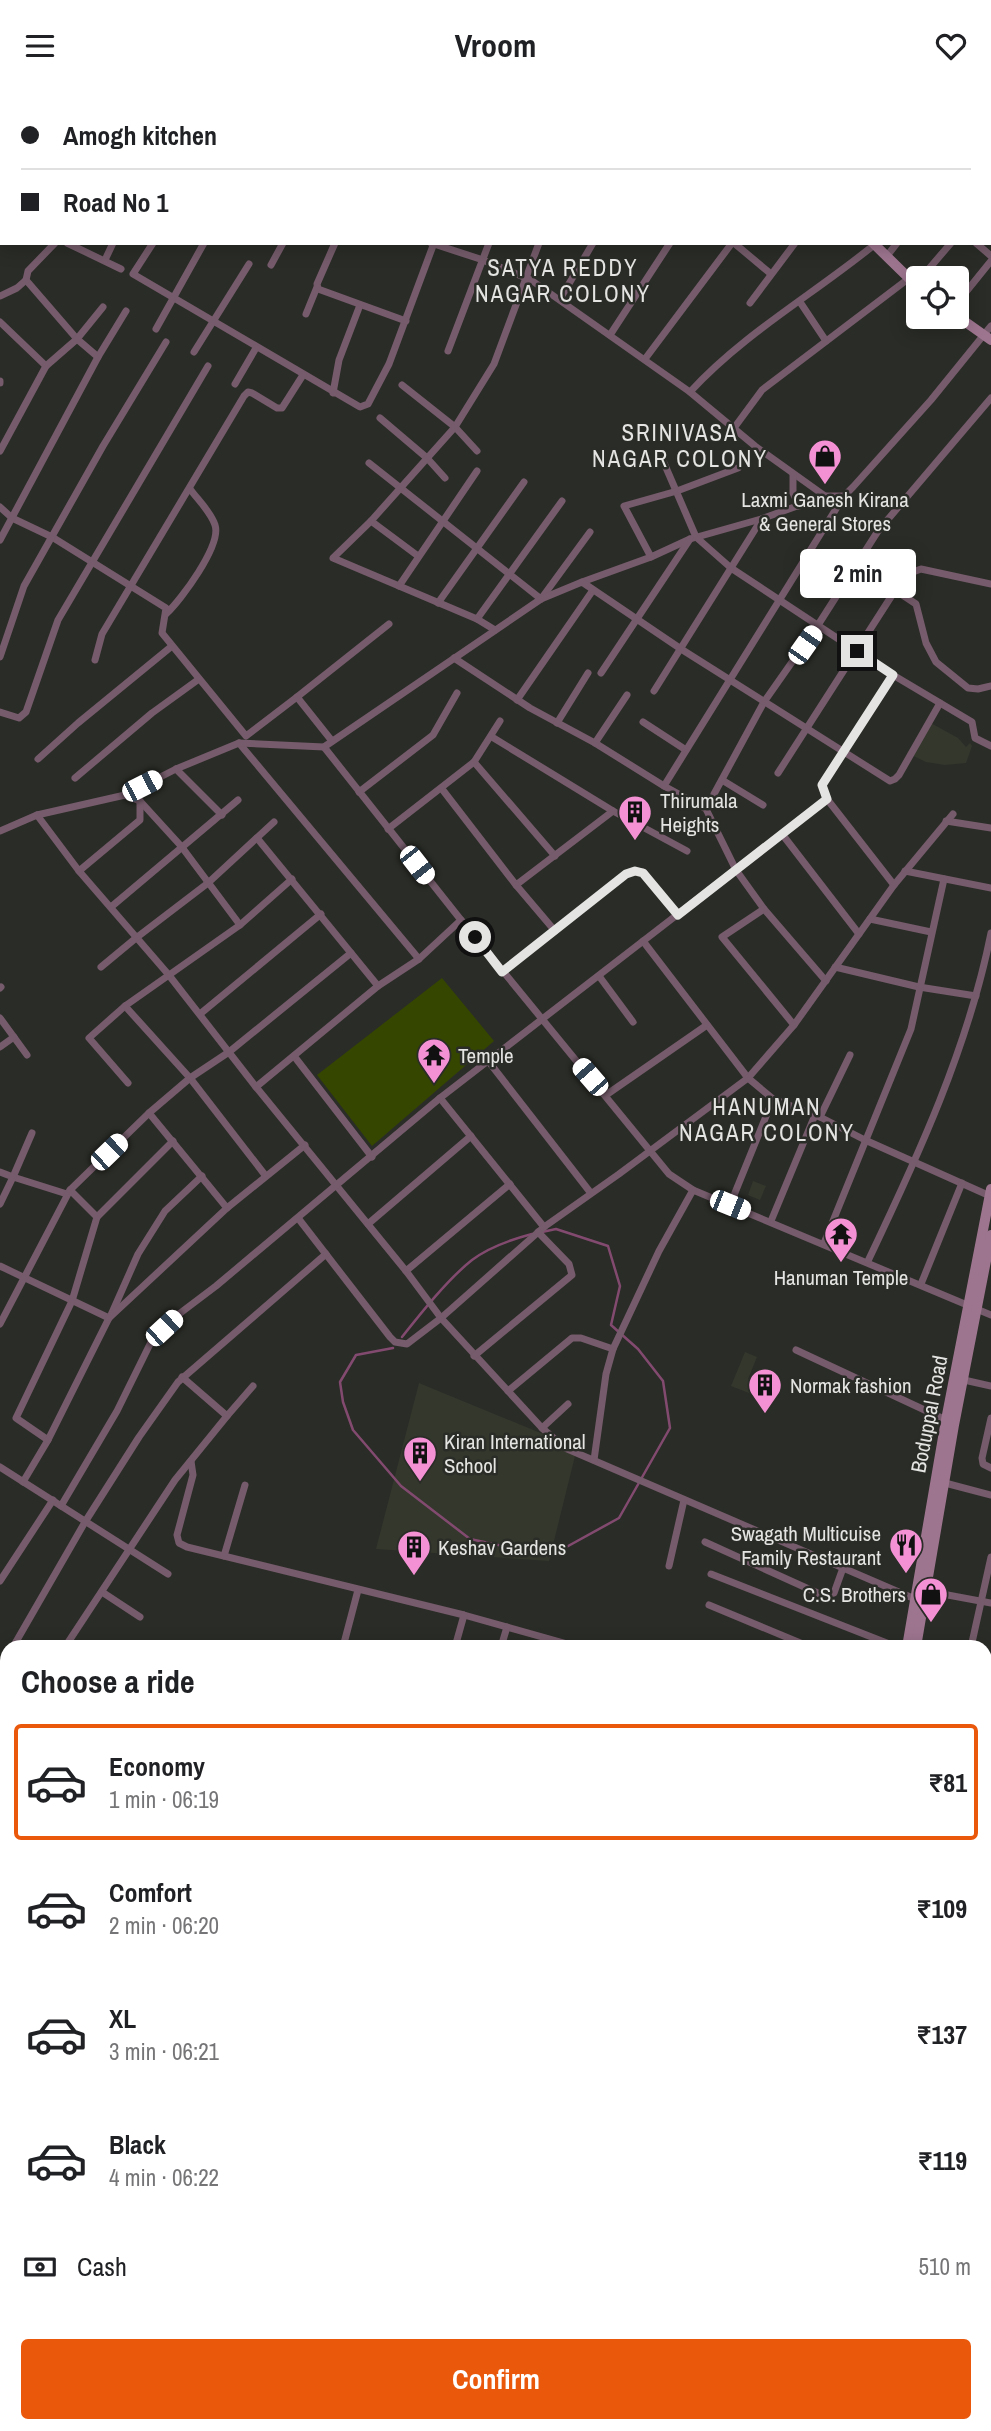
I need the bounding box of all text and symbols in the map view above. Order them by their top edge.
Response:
text: Vroom [455,24,536,67]
icon: menu [21,27,59,65]
icon: heart [932,27,970,65]
text: Amogh kitchen [63,118,217,153]
text: Road No 1 [63,185,168,220]
district label: SATYA REDDY NAGAR COLONY [475,252,651,309]
map controls [906,266,969,329]
button: locate [906,266,969,329]
district label: SRINIVASA NAGAR COLONY [592,417,768,474]
shop icon: Laxmi Ganesh Kirana & General Stores [806,437,844,486]
place label: Laxmi Ganesh Kirana & General Stores [741,485,909,538]
callout: 2 min [799,549,915,599]
text: 2 min [833,558,883,589]
car [785,622,826,668]
route end [841,635,873,667]
car [119,767,166,805]
place label: Thirumala Heights [660,786,738,839]
building icon: Thirumala Heights [616,793,654,842]
car [396,842,439,888]
route start [459,921,491,953]
temple icon: Temple [415,1036,453,1085]
place label: Temple [458,1041,514,1070]
car [569,1054,612,1100]
district label: HANUMAN NAGAR COLONY [679,1091,855,1148]
car [87,1130,132,1174]
car [707,1187,754,1223]
temple icon: Hanuman Temple [822,1215,860,1264]
place label: Hanuman Temple [774,1263,908,1292]
car [142,1306,187,1350]
street label: Boduppal Road [903,1353,955,1475]
building icon: Normak fashion [746,1366,784,1415]
place label: Normak fashion [790,1371,912,1400]
place label: Kiran International School [444,1427,586,1480]
building icon: Kiran International School [401,1434,439,1483]
place label: Swagath Multicuise Family Restaurant [731,1519,881,1572]
restaurant icon: Swagath Multicuise Family Restaurant [887,1526,925,1575]
building icon: Keshav Gardens [395,1528,433,1577]
place label: Keshav Gardens [438,1533,566,1562]
shop icon: C.S. Brothers [912,1575,950,1624]
place label: C.S. Brothers [803,1580,906,1609]
text: Choose a ride [21,1660,195,1703]
text: Economy [109,1749,205,1784]
icon: car [25,1751,88,1814]
text: ₹81 [928,1765,967,1800]
text: 1 min · 06:19 [109,1784,219,1815]
text: Comfort [109,1875,192,1910]
icon: car [25,1877,88,1940]
text: ₹109 [916,1891,967,1926]
text: 2 min · 06:20 [109,1910,219,1941]
text: XL [109,2001,136,2036]
icon: car [25,2003,88,2066]
text: ₹137 [916,2017,967,2052]
text: 3 min · 06:21 [109,2036,219,2067]
text: Black [109,2127,166,2162]
icon: car [25,2129,88,2192]
text: ₹119 [918,2143,967,2178]
text: 4 min · 06:22 [109,2162,219,2193]
icon: cash [21,2248,59,2286]
text: Cash [77,2249,127,2284]
text: 510 m [919,2251,971,2282]
button: Confirm [21,2339,971,2419]

